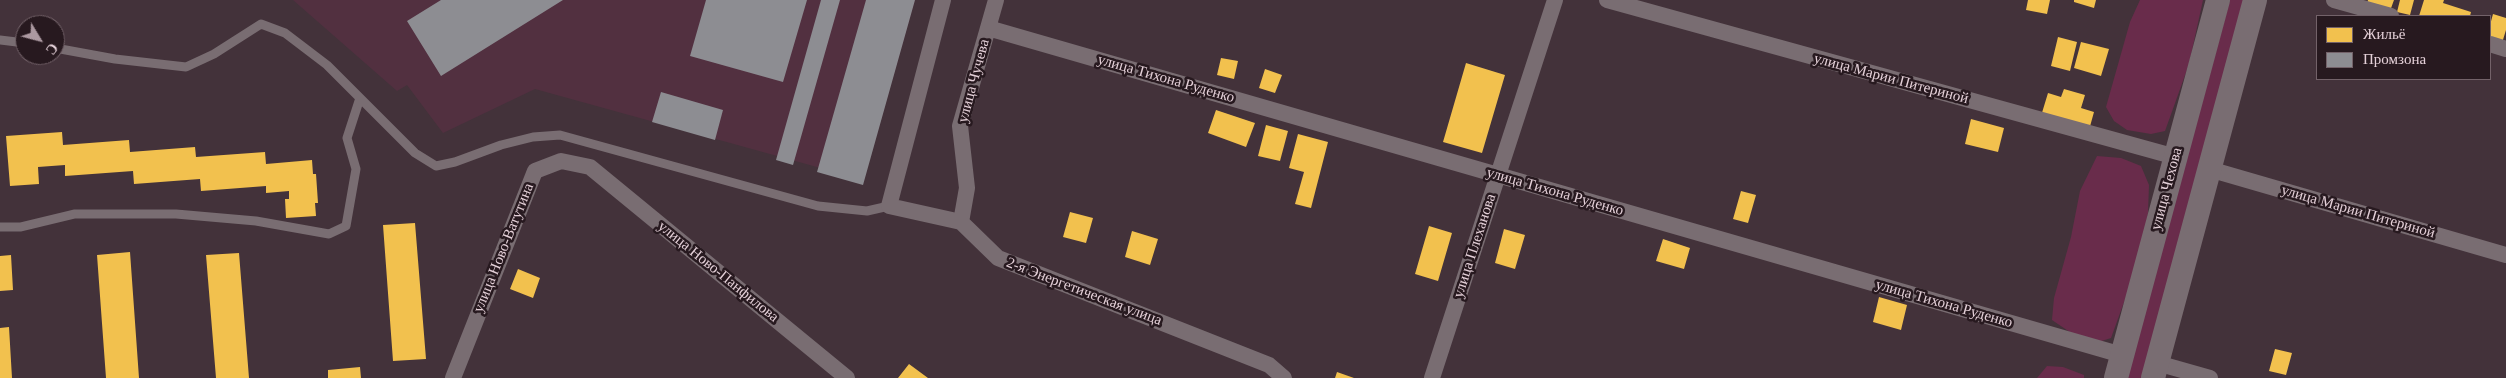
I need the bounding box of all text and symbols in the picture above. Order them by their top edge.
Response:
north arrow [15,15,65,65]
legend [2316,15,2491,80]
text: Жильё [2363,26,2405,42]
street label: улица Чучева [954,37,994,125]
text: С [43,40,61,57]
street label: улица Марии Питериной [1812,50,1970,108]
street label: улица Тихона Руденко [1095,51,1237,107]
text: Промзона [2363,51,2426,67]
street label: улица Чехова [2147,146,2187,232]
street label: улица Тихона Руденко [1484,164,1626,220]
street label: улица Ново-Ватутина [470,181,538,315]
street label: улица Марии Питериной [2279,181,2437,243]
street label: улица Плеханова [1450,192,1500,300]
street label: улица Ново-Панфилова [654,218,782,326]
street label: 2-я Энергетическая улица [1004,254,1164,330]
street label: улица Тихона Руденко [1873,276,2015,332]

